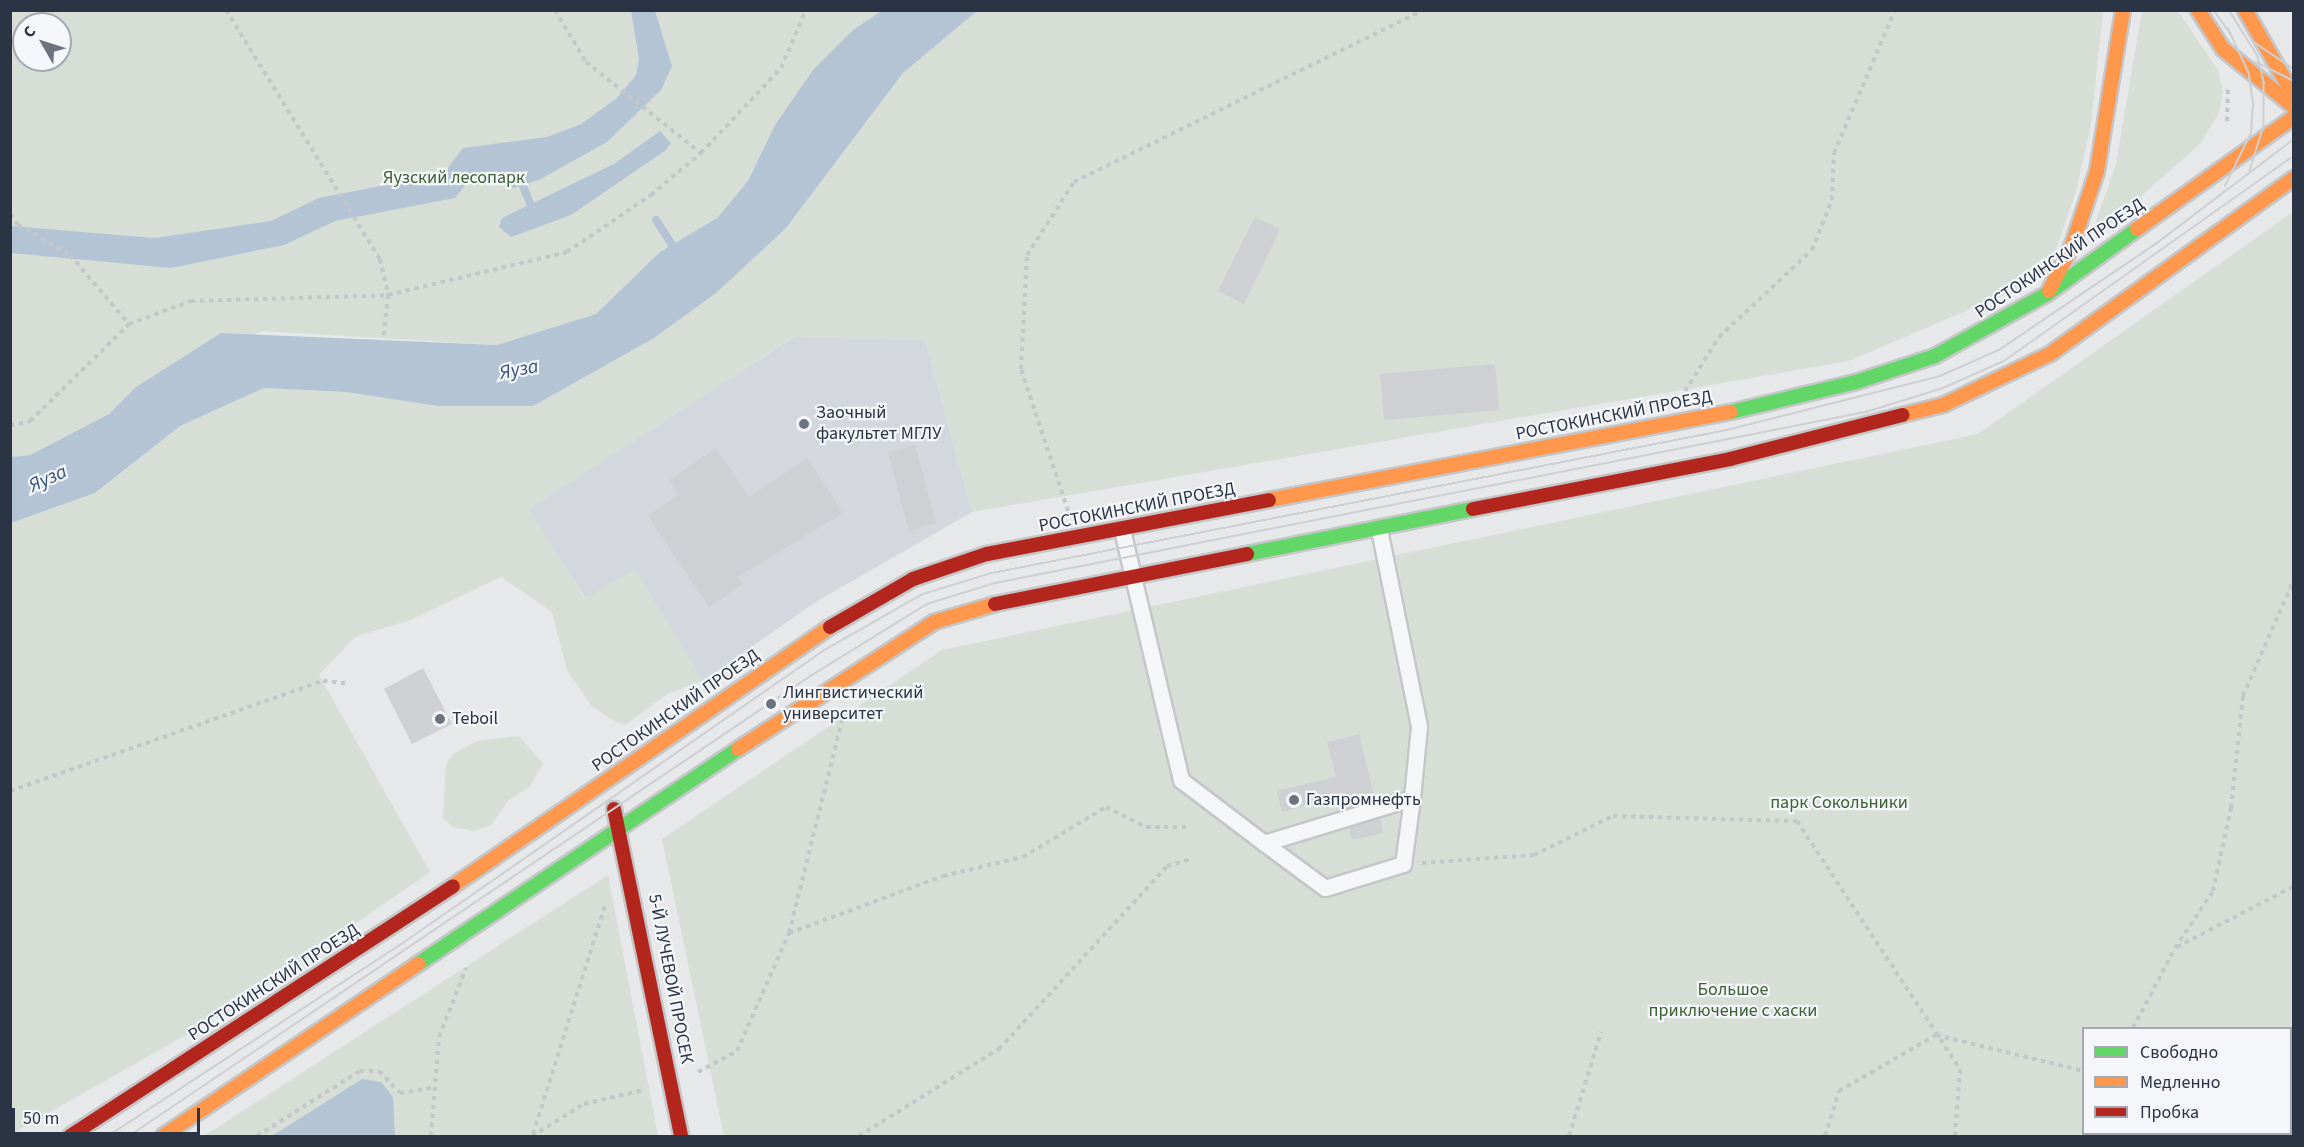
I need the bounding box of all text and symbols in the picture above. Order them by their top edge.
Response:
north arrow [12,12,72,72]
text: С [18,21,41,42]
park label: Яузский лесопарк [383,167,525,189]
street label: РОСТОКИНСКИЙ ПРОЕЗД [1971,194,2149,324]
water label: Яуза [497,354,541,386]
street label: РОСТОКИНСКИЙ ПРОЕЗД [1514,386,1714,446]
place label: Заочный факультет МГЛУ [816,403,941,446]
marker: Заочный факультет МГЛУ [797,417,811,431]
water label: Яуза [25,460,71,498]
street label: РОСТОКИНСКИЙ ПРОЕЗД [1037,478,1237,538]
street label: РОСТОКИНСКИЙ ПРОЕЗД [588,645,764,777]
place label: Лингвистический университет [783,683,923,726]
marker: Лингвистический университет [764,697,778,711]
place label: Teboil [452,708,498,730]
marker: Teboil [433,712,447,726]
place label: Газпромнефть [1306,789,1421,811]
park label: парк Сокольники [1770,792,1908,814]
marker: Газпромнефть [1287,793,1301,807]
street label: 5-Й ЛУЧЕВОЙ ПРОСЕК [643,892,697,1066]
street label: РОСТОКИНСКИЙ ПРОЕЗД [185,920,363,1046]
park label: Большое приключение с хаски [1649,980,1817,1022]
legend [2082,1027,2292,1135]
text: Свободно [2140,1040,2218,1065]
text: Медленно [2140,1070,2220,1095]
scale bar [15,1096,202,1134]
text: Пробка [2140,1100,2199,1125]
text: 50 m [23,1106,59,1131]

